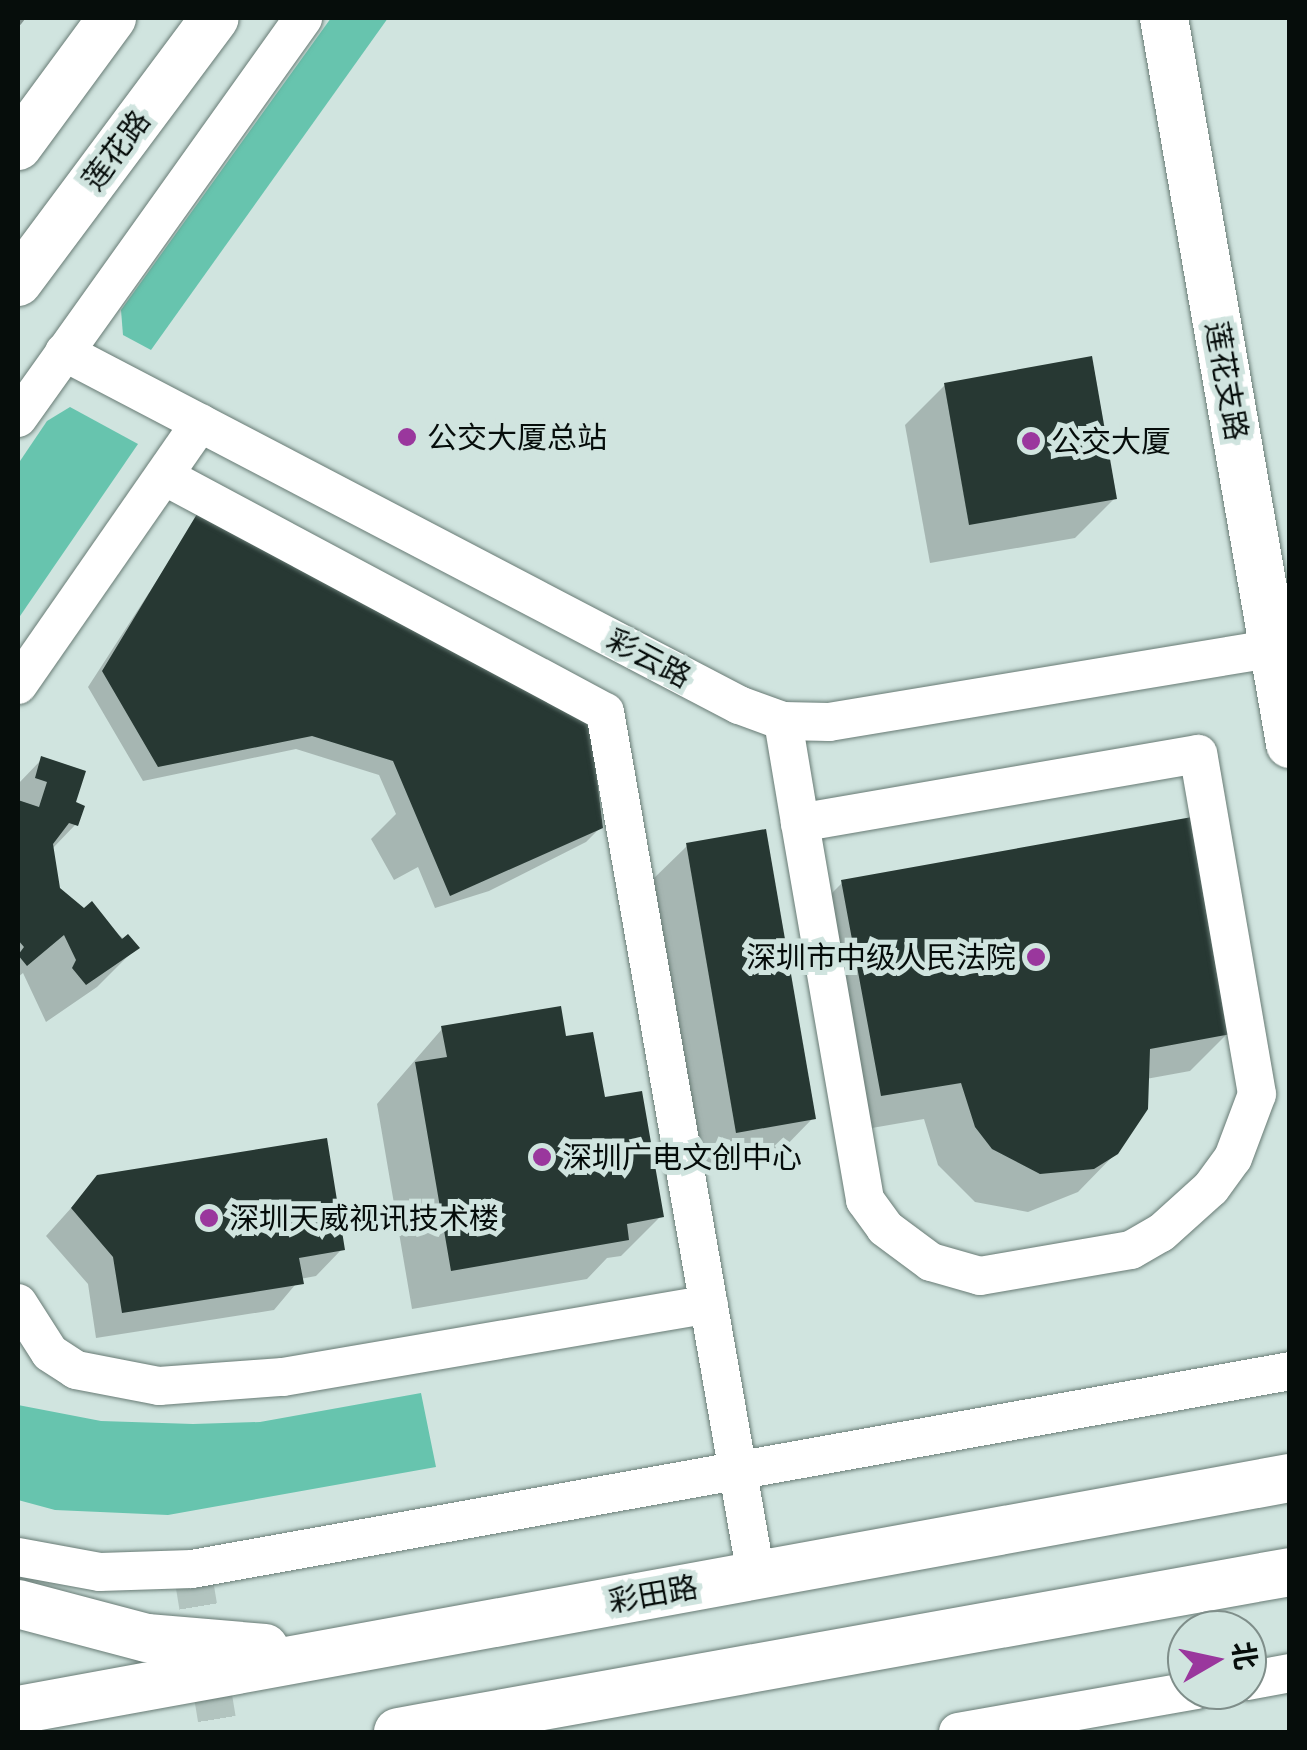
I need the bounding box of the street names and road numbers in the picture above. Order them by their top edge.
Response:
street label: 莲花路 [75,103,157,197]
street label: 莲花支路 [1199,319,1255,443]
street label: 彩云路 [601,621,697,695]
street label: 彩田路 [606,1568,700,1620]

